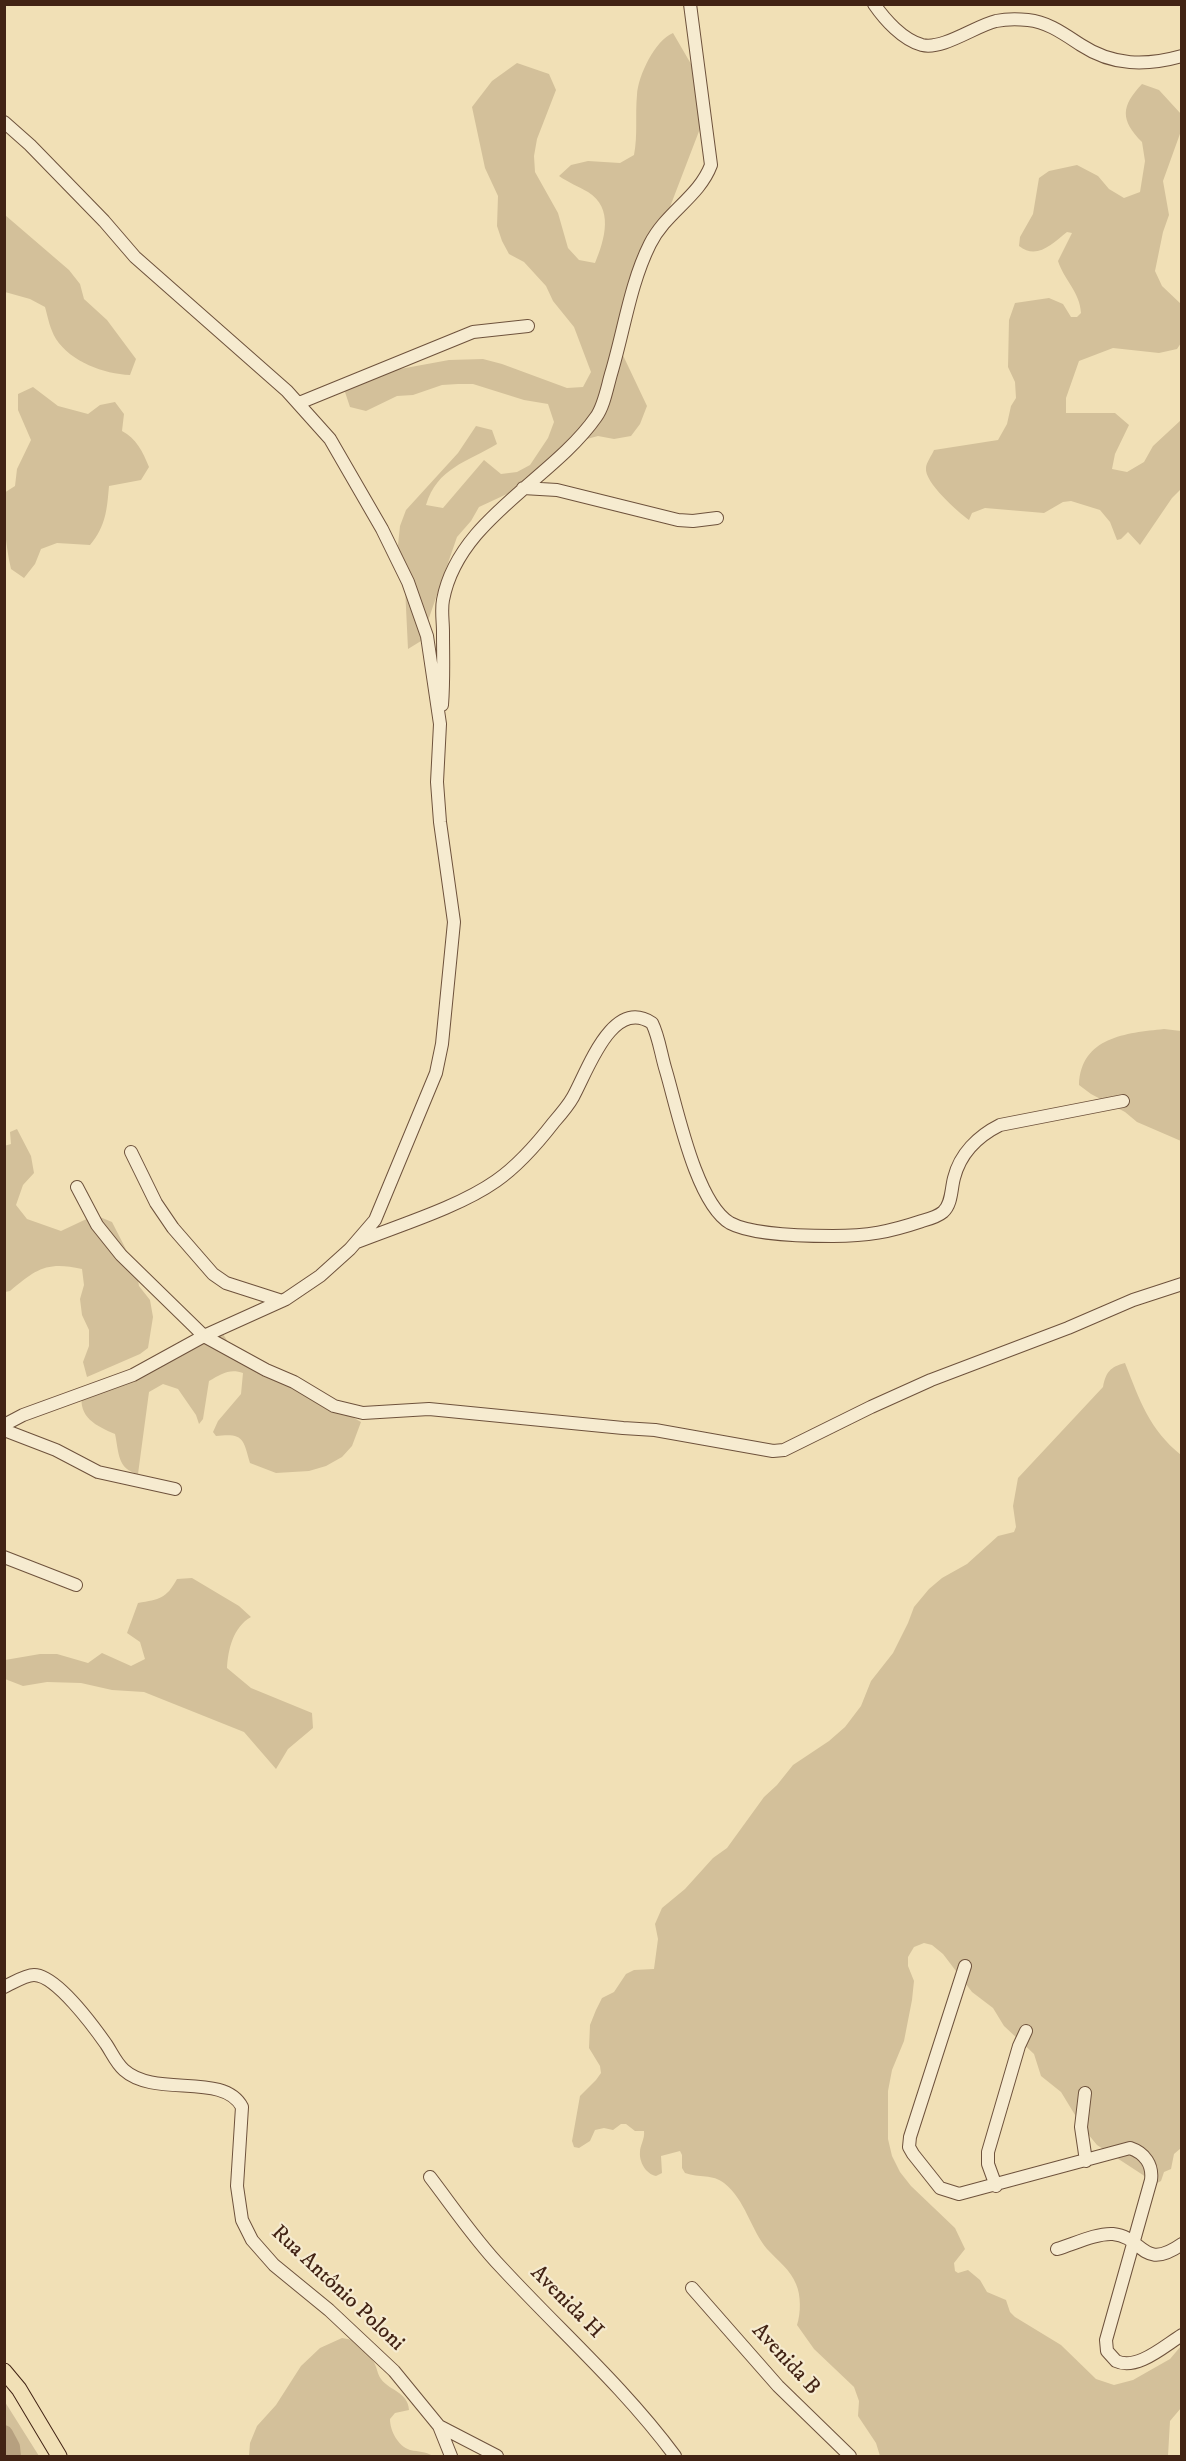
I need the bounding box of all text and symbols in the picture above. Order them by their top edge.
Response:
street label: Rua Antônio Poloni [265,2221,409,2357]
street label: Avenida H [524,2261,608,2345]
street label: Avenida B [745,2319,825,2401]

